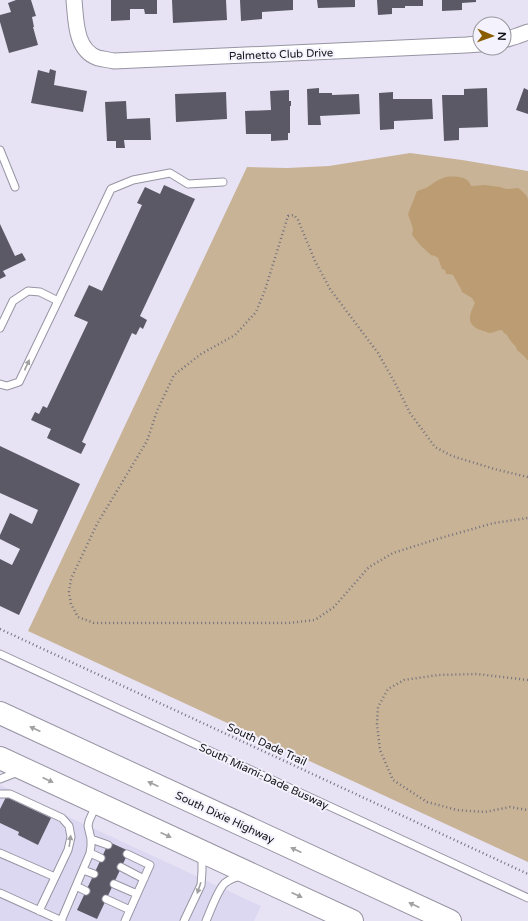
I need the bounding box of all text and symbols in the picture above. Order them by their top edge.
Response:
north arrow [472,16,512,56]
text: N [495,32,508,41]
street label: Palmetto Club Drive [229,46,333,63]
one-way arrow [24,360,30,371]
street label: South Dade Trail [225,720,309,769]
one-way arrow [29,726,41,732]
street label: South Miami-Dade Busway [197,741,331,812]
one-way arrow [42,777,54,783]
one-way arrow [147,780,159,787]
street label: South Dixie Highway [173,789,276,846]
one-way arrow [160,832,172,838]
one-way arrow [67,835,73,847]
one-way arrow [291,847,302,853]
one-way arrow [196,882,202,894]
one-way arrow [291,893,303,899]
one-way arrow [409,902,420,908]

